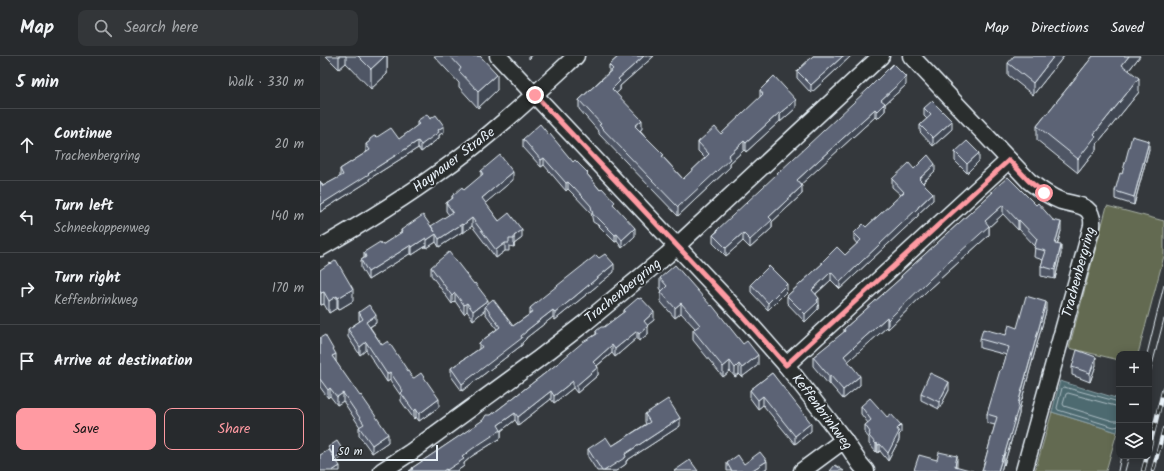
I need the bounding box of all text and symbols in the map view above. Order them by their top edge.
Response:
search box [78,10,358,46]
text: Map [20,13,54,43]
text: Search here [124,16,198,40]
icon: search [92,17,114,39]
text: Map [984,17,1009,39]
text: Directions [1031,17,1089,39]
text: Saved [1111,17,1144,39]
text: 5 min [16,69,59,96]
text: Walk · 330 m [228,72,304,93]
route end [526,86,544,104]
street label: Haynauer Straße [408,121,500,198]
text: Continue [54,122,112,146]
icon: ahead [16,134,38,156]
text: 20 m [274,134,304,155]
text: Trachenbergring [54,146,141,167]
route start [1035,184,1053,202]
text: Turn left [54,194,114,218]
icon: left [16,206,38,228]
text: 140 m [271,206,304,227]
text: Schneekoppenweg [54,218,150,239]
street label: Trachenbergring [1056,224,1102,320]
street label: Trachenbergring [580,253,666,329]
text: Turn right [54,266,121,290]
icon: right [16,278,38,300]
text: 170 m [272,278,304,299]
text: Keffenbrinkweg [54,290,138,311]
text: Arrive at destination [54,349,193,373]
icon: arrive [16,350,38,372]
map controls [1116,351,1152,459]
button: + [1116,351,1152,387]
street label: Keffenbrinkweg [786,369,858,455]
button: − [1116,387,1152,423]
button: Save [16,408,156,450]
button: Share [164,408,304,450]
button: layers [1116,423,1152,459]
scale bar [332,443,438,462]
text: 50 m [338,443,363,461]

